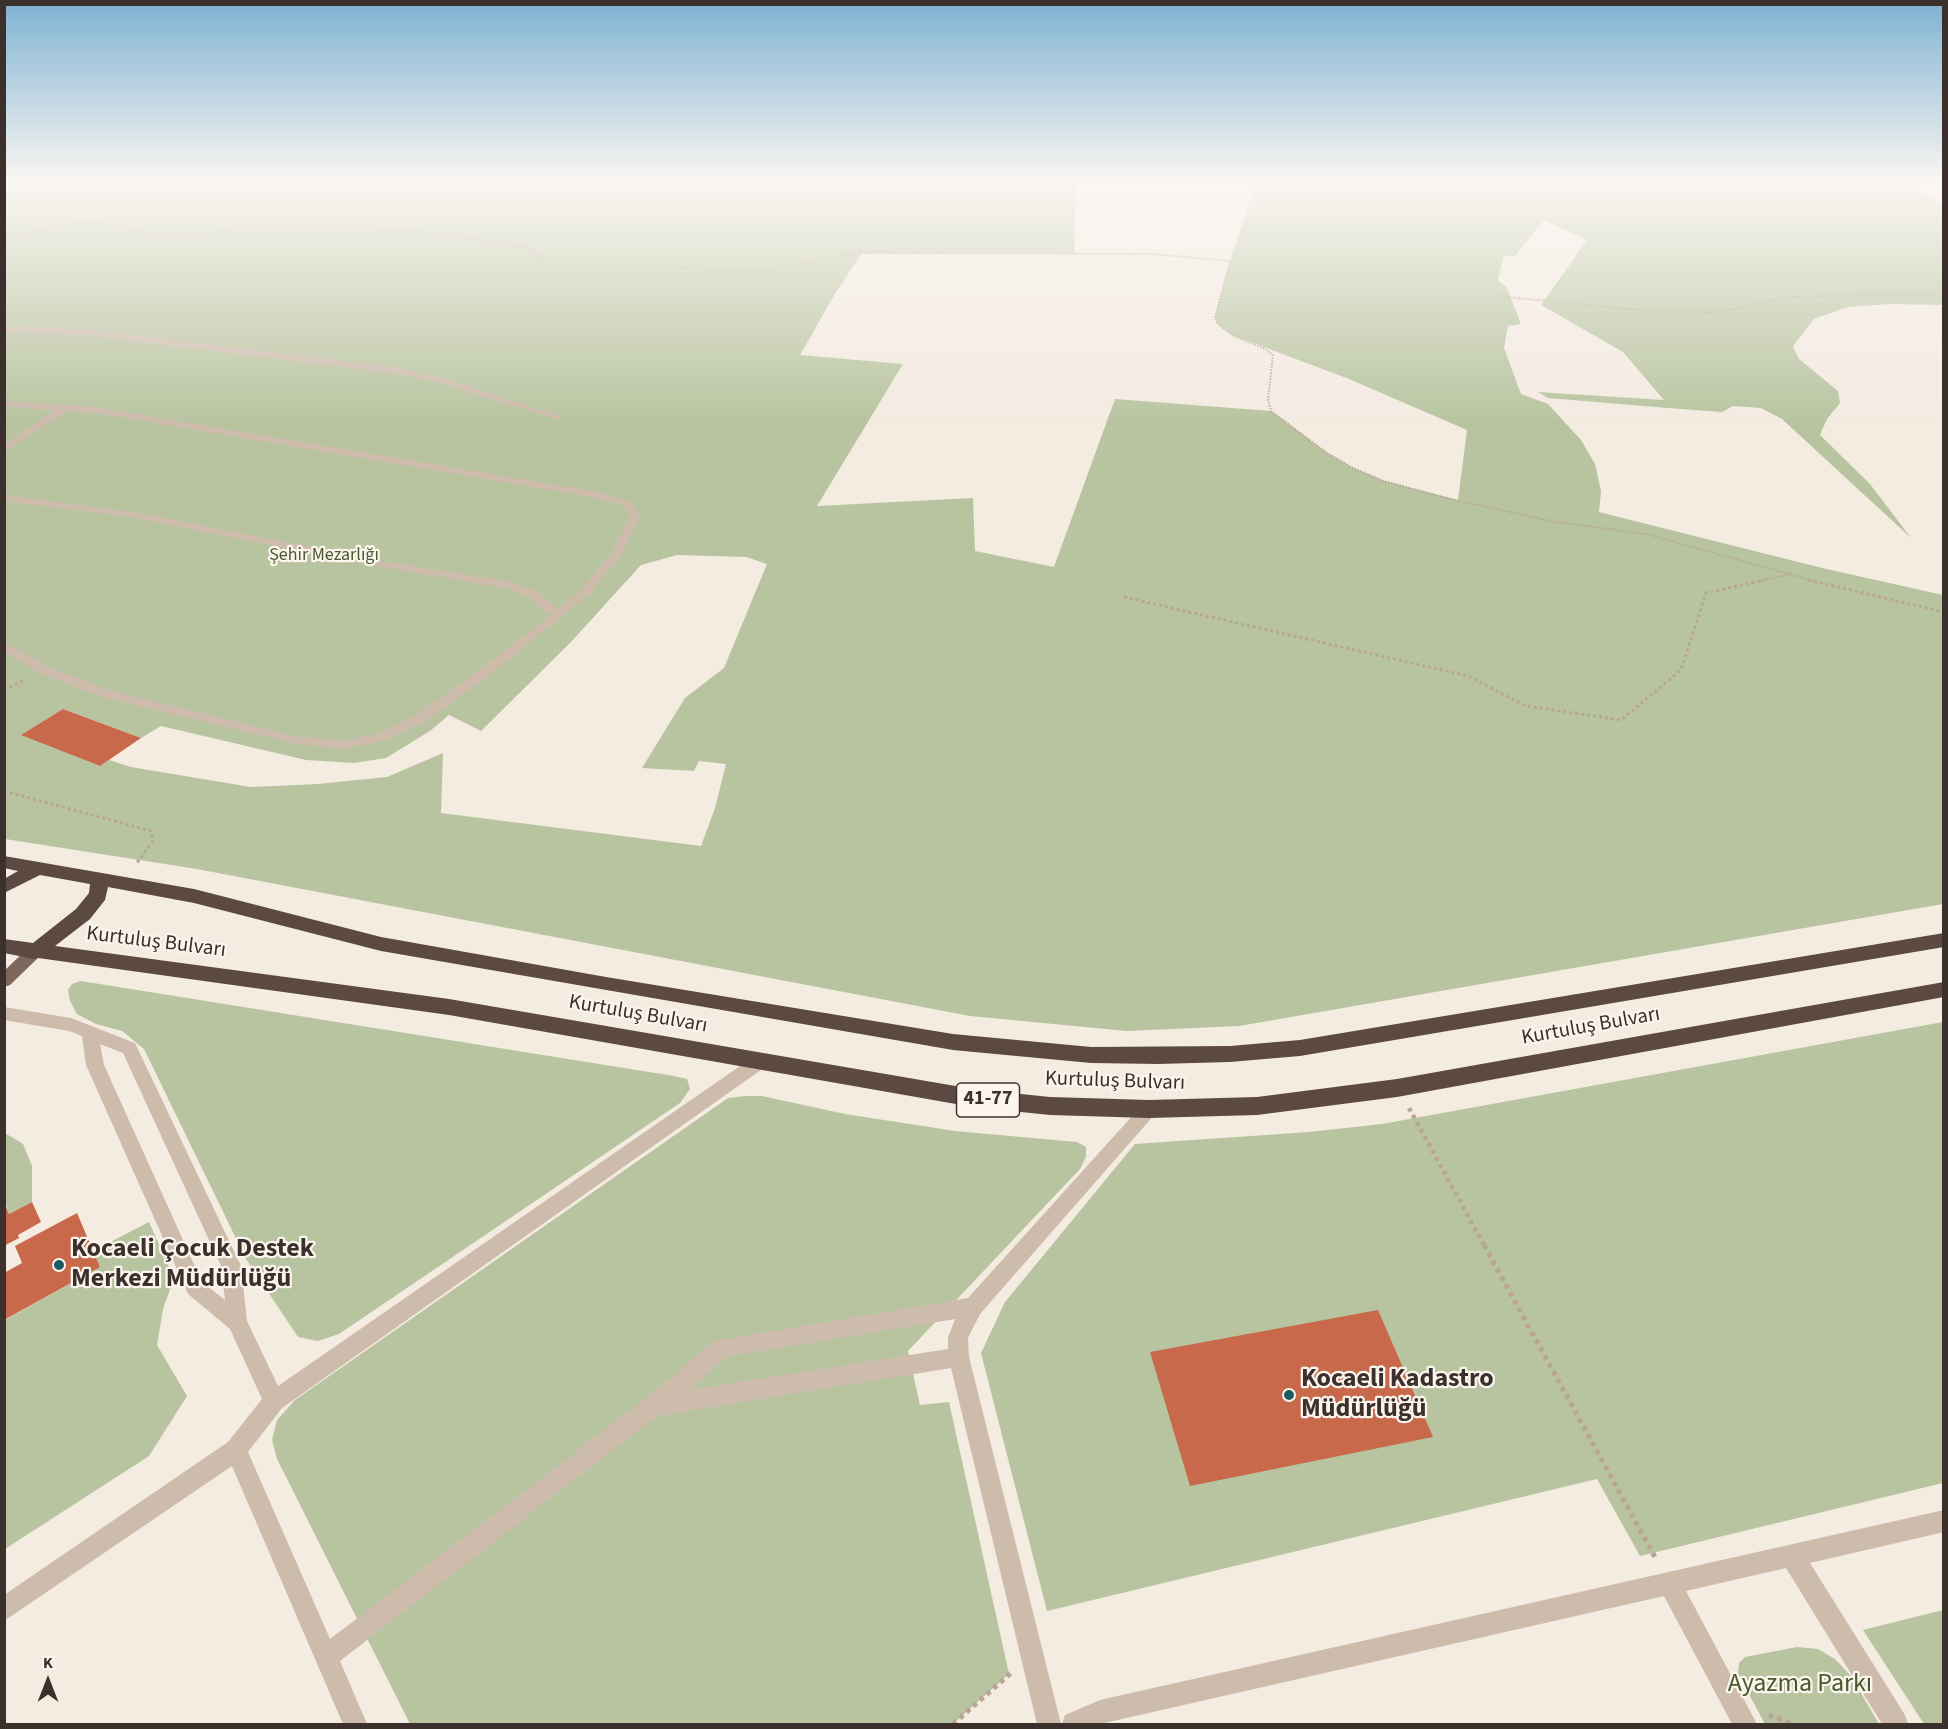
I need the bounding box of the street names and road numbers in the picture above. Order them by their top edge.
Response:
street label: Kurtuluş Bulvarı [85,922,227,964]
street label: Kurtuluş Bulvarı [567,990,709,1040]
street label: Kurtuluş Bulvarı [1520,1002,1662,1052]
street label: Kurtuluş Bulvarı [1044,1067,1186,1097]
road number: 41-77 [956,1083,1020,1117]

